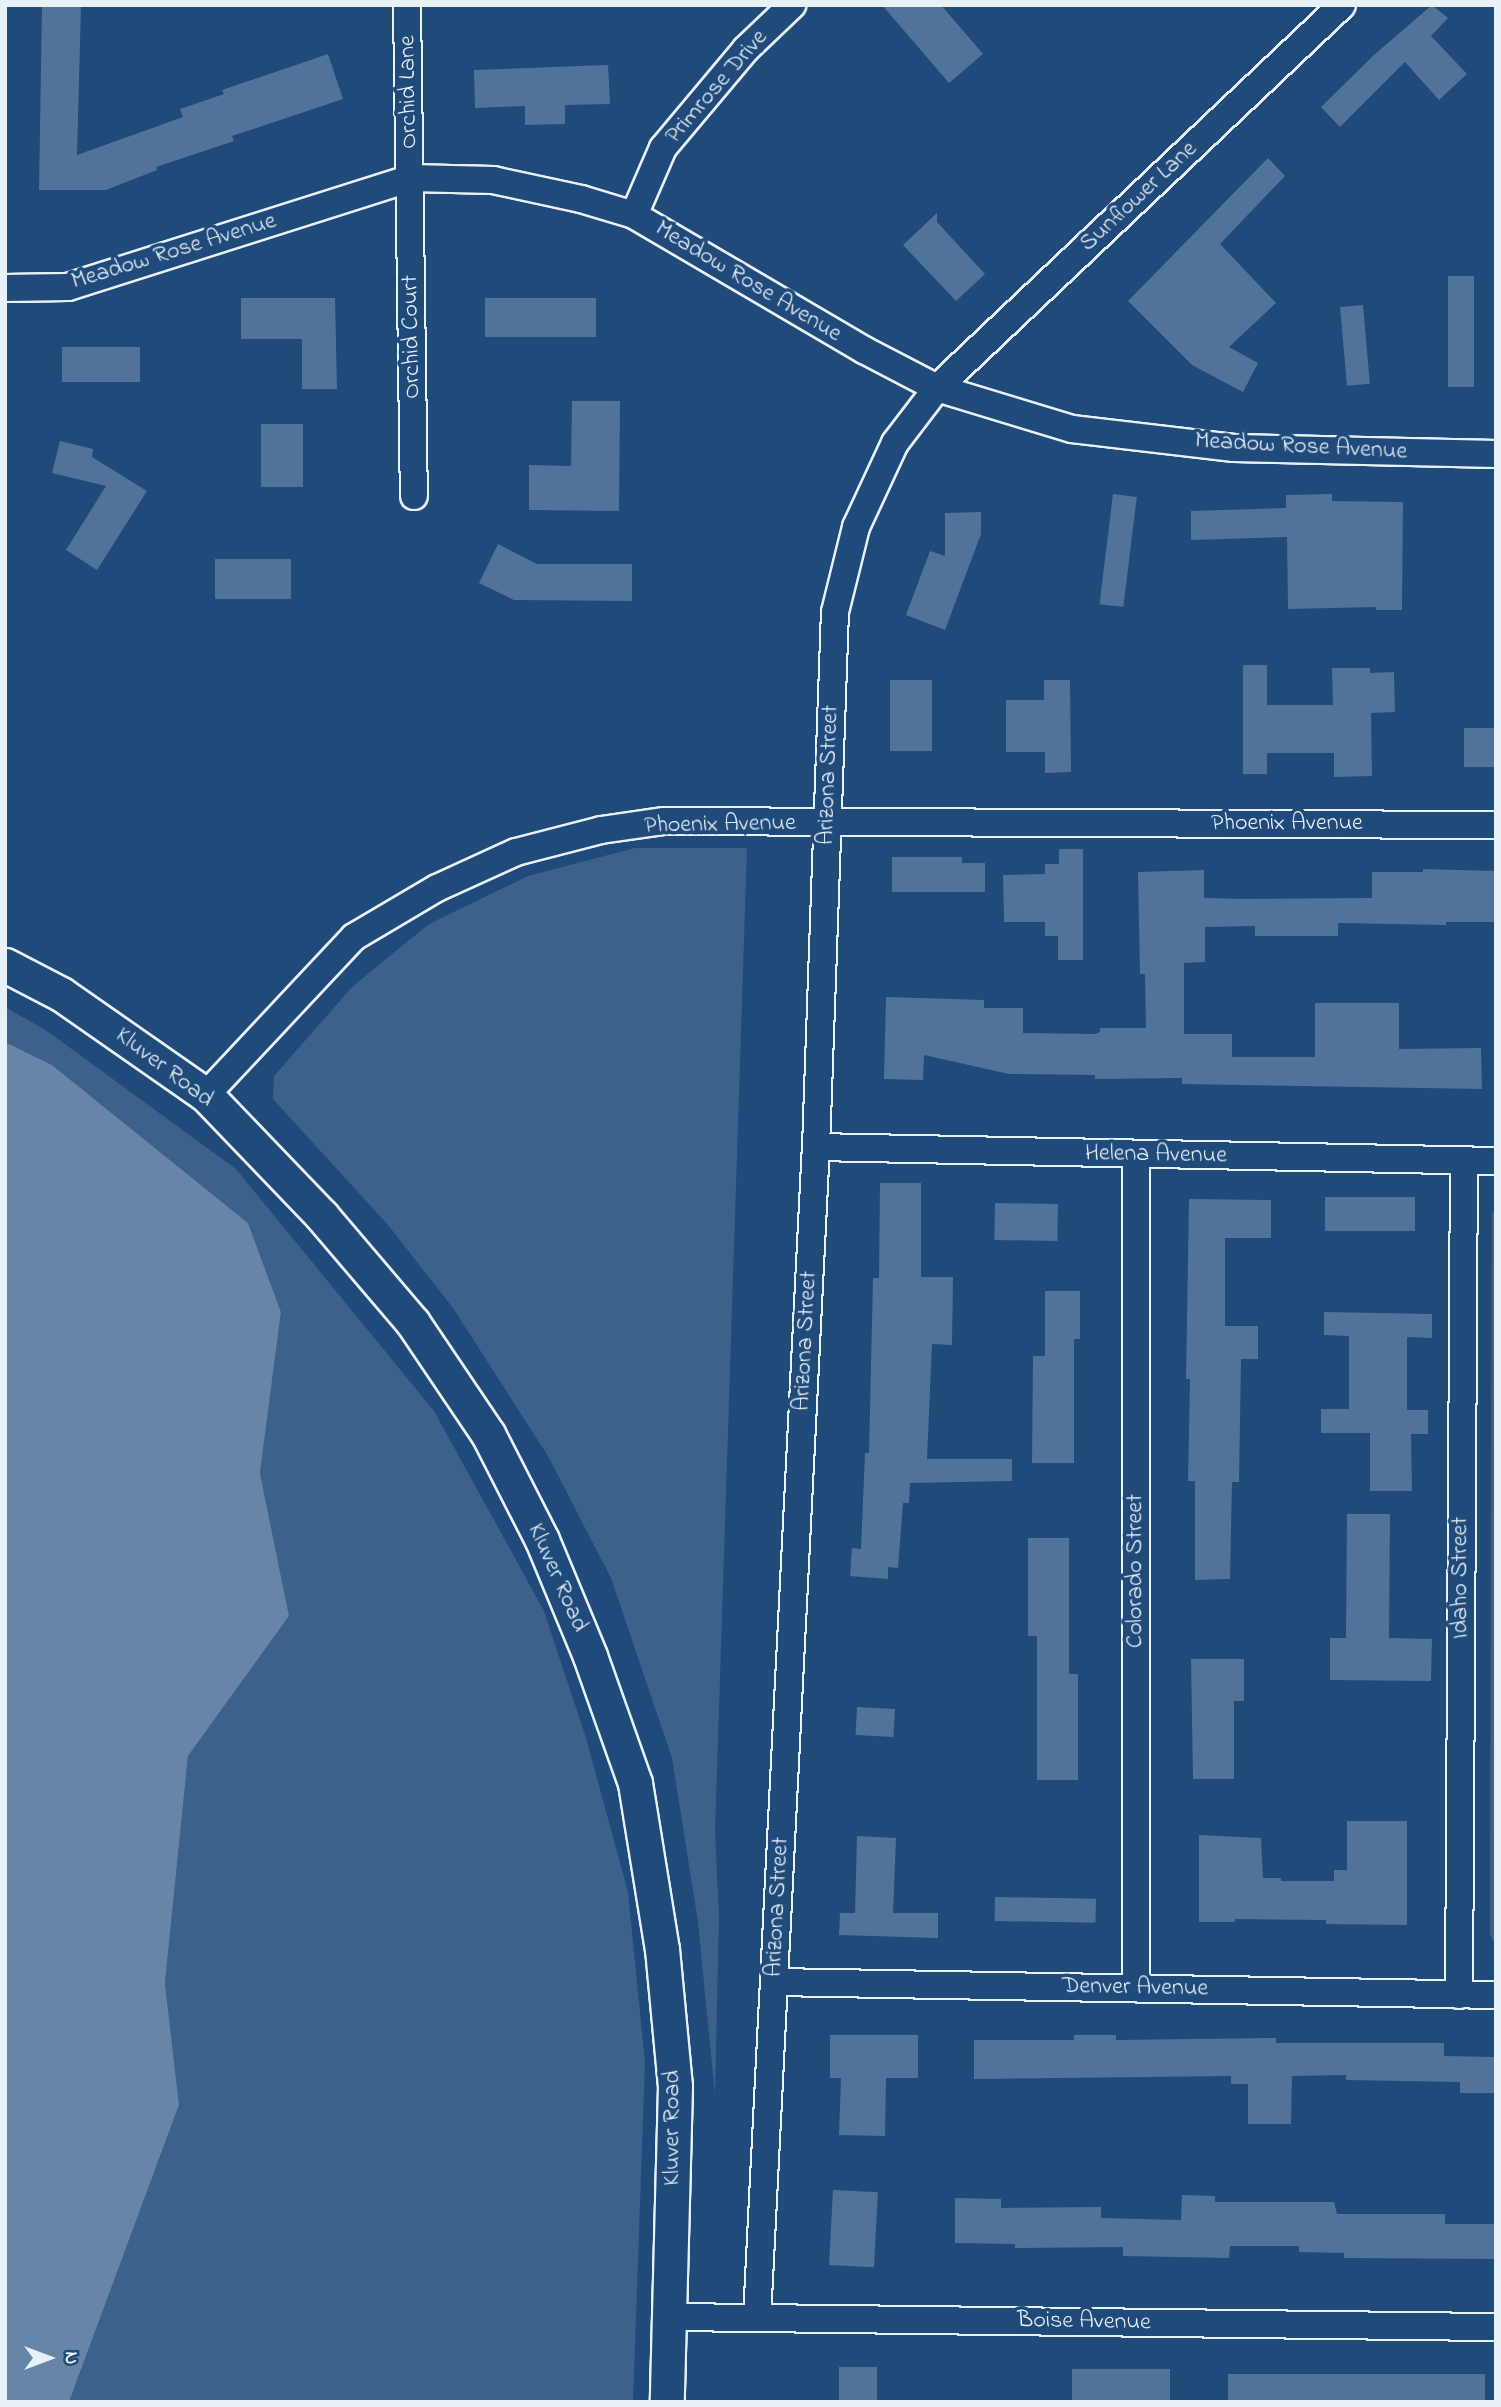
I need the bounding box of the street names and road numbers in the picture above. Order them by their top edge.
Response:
street label: Primrose Drive [660,24,774,150]
street label: Orchid Lane [394,35,424,149]
street label: Sunflower Lane [1074,135,1204,259]
street label: Meadow Rose Avenue [68,207,280,297]
street label: Meadow Rose Avenue [650,215,846,349]
street label: Orchid Court [397,275,427,399]
street label: Meadow Rose Avenue [1194,427,1408,467]
street label: Arizona Street [812,704,846,846]
street label: Phoenix Avenue [644,809,796,841]
street label: Phoenix Avenue [1211,810,1363,838]
street label: Kluver Road [109,1022,219,1114]
street label: Helena Avenue [1085,1139,1227,1171]
street label: Arizona Street [788,1270,824,1412]
street label: Colorado Street [1122,1494,1150,1648]
street label: Idaho Street [1447,1517,1475,1639]
street label: Kluver Road [520,1519,594,1637]
street label: Arizona Street [760,1836,796,1978]
street label: Denver Avenue [1062,1972,1208,2004]
street label: Kluver Road [659,2070,687,2186]
street label: Boise Avenue [1017,2306,1151,2338]

